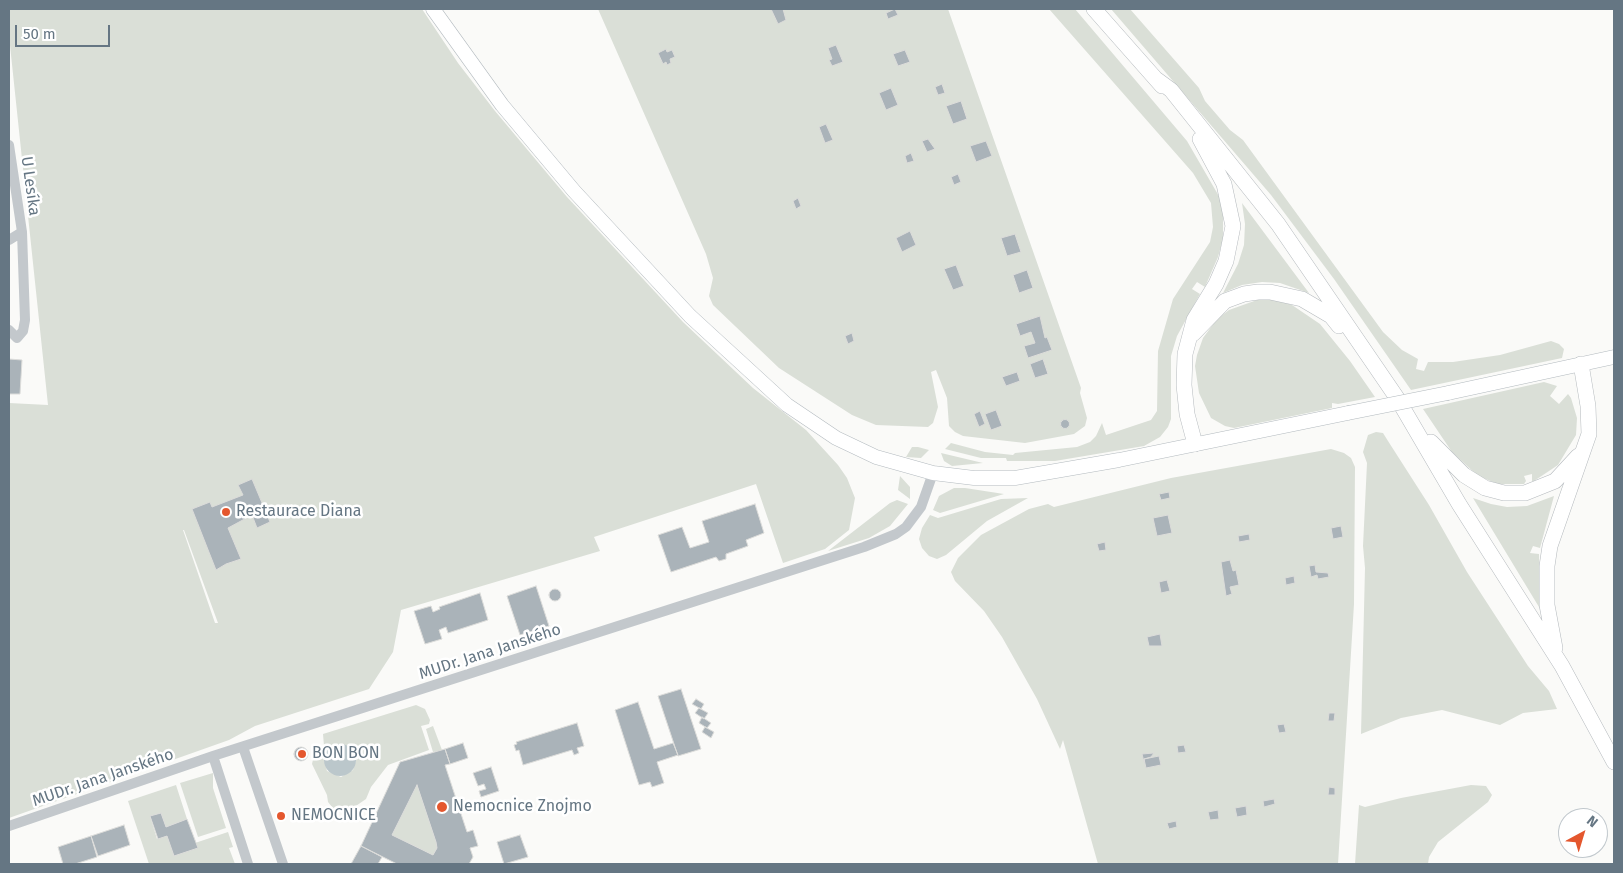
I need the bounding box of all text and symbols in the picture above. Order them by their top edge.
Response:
scale bar [18,15,112,47]
text: 50 m [23,25,56,43]
street label: U Lesíka [16,155,44,217]
place label: Restaurace Diana [236,502,362,522]
marker: Restaurace Diana [220,506,232,518]
street label: MUDr. Jana Janského [417,620,563,684]
place label: BON BON [312,744,380,764]
street label: MUDr. Jana Janského [30,745,176,811]
marker: BON BON [296,748,308,760]
place label: Nemocnice Znojmo [453,797,592,817]
marker: Nemocnice Znojmo [435,800,449,814]
place label: NEMOCNICE [291,806,376,826]
north arrow [1558,808,1608,858]
marker: NEMOCNICE [275,810,287,822]
text: N [1583,812,1601,831]

